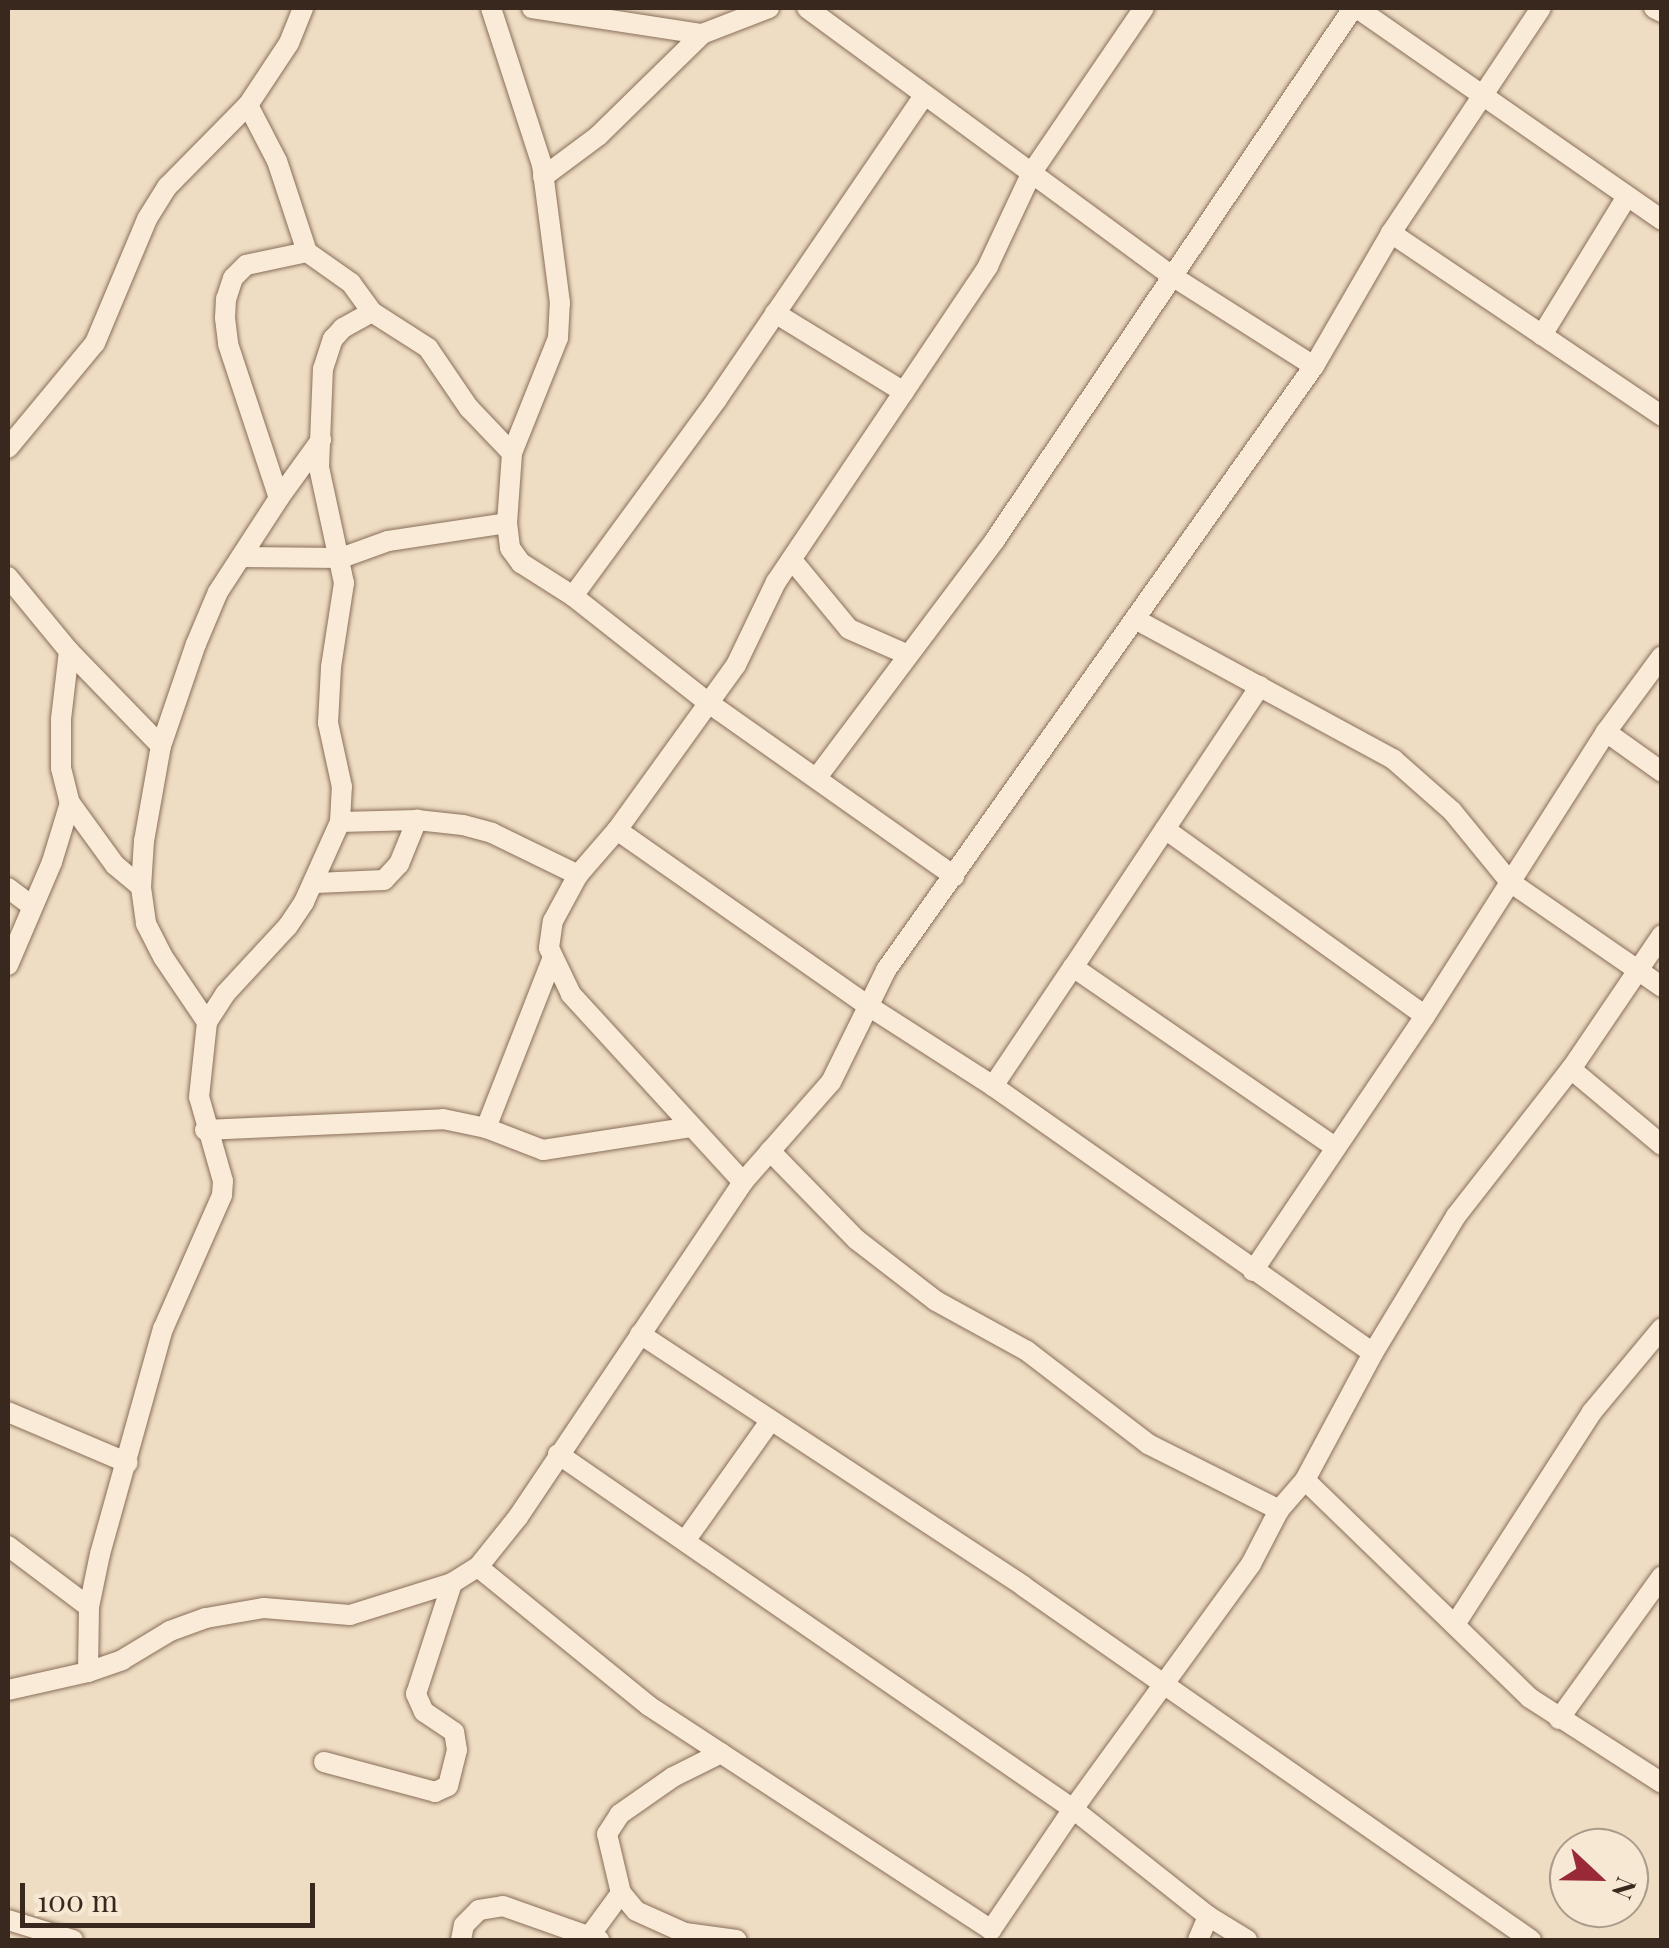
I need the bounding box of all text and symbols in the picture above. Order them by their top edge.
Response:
north arrow [1549,1828,1649,1928]
scale bar [25,1863,320,1925]
text: N [1604,1872,1646,1905]
text: 100 m [37,1880,118,1920]

